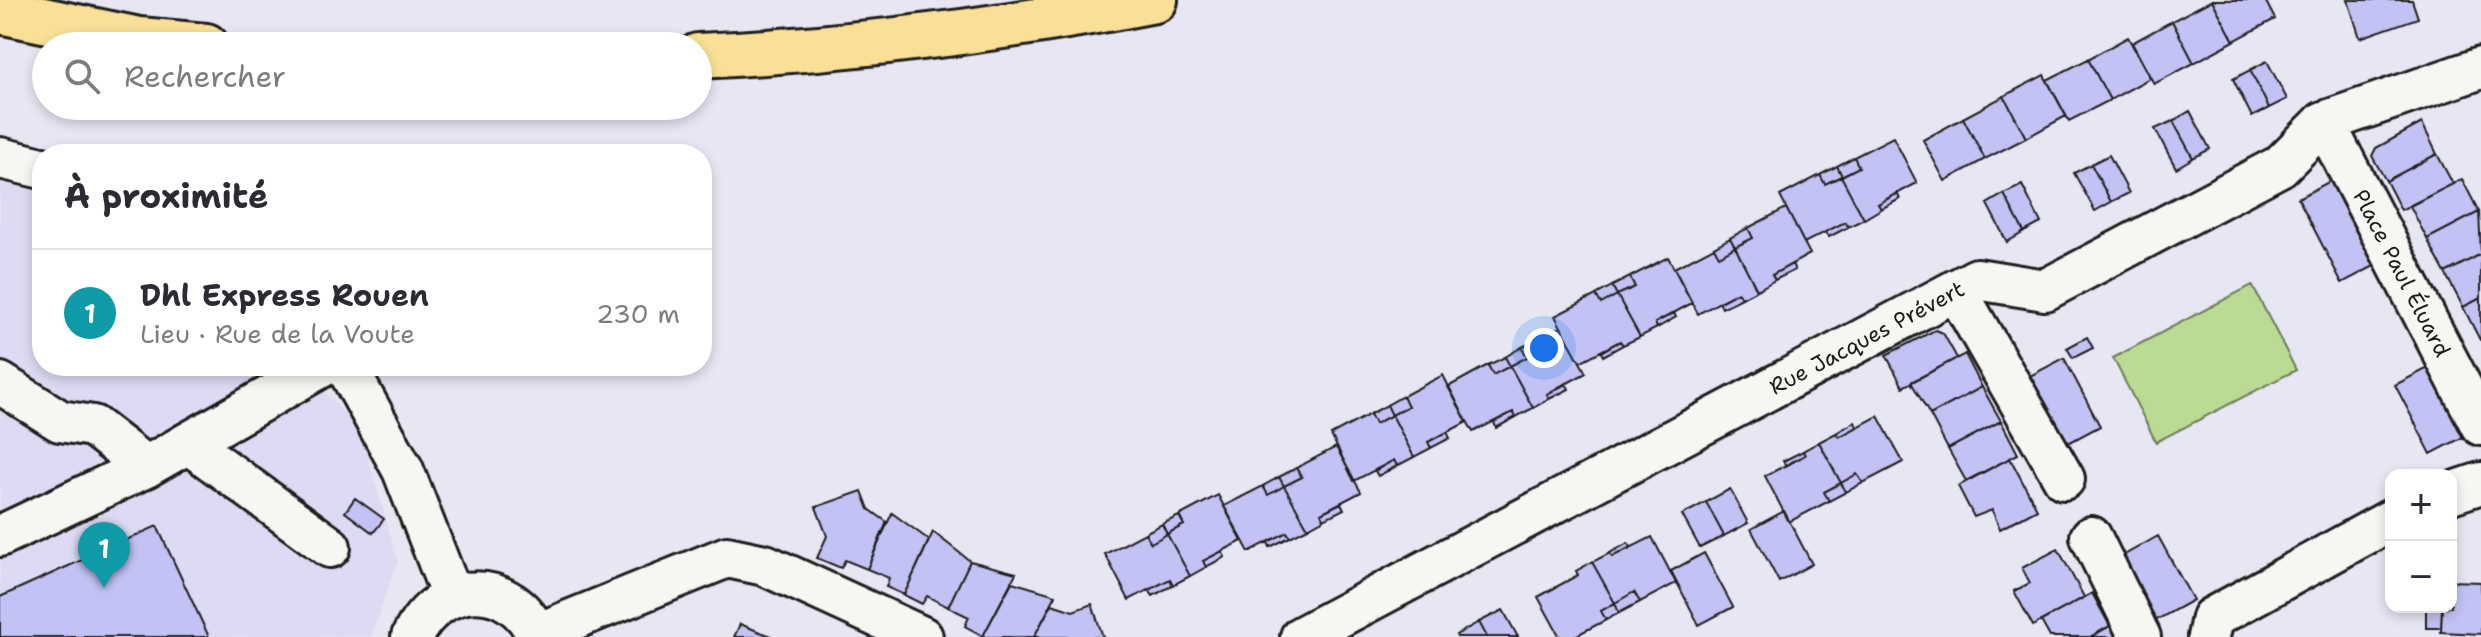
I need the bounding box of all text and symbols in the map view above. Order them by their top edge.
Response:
search box [32,32,712,120]
icon: search [60,54,104,98]
text: Rechercher [124,56,286,97]
text: À proximité [64,173,268,219]
street label: Place Paul Éluard [2346,184,2457,362]
street label: Rue Jacques Prévert [1764,274,1969,402]
text: Dhl Express Rouen [140,275,429,316]
text: 1 [84,296,96,331]
text: 230 m [596,296,680,331]
text: Lieu · Rue de la Voute [140,316,415,351]
your location [1524,328,1564,368]
map controls [2385,469,2457,613]
button: + [2385,469,2457,541]
pin: 1 [78,522,130,588]
button: − [2385,541,2457,613]

